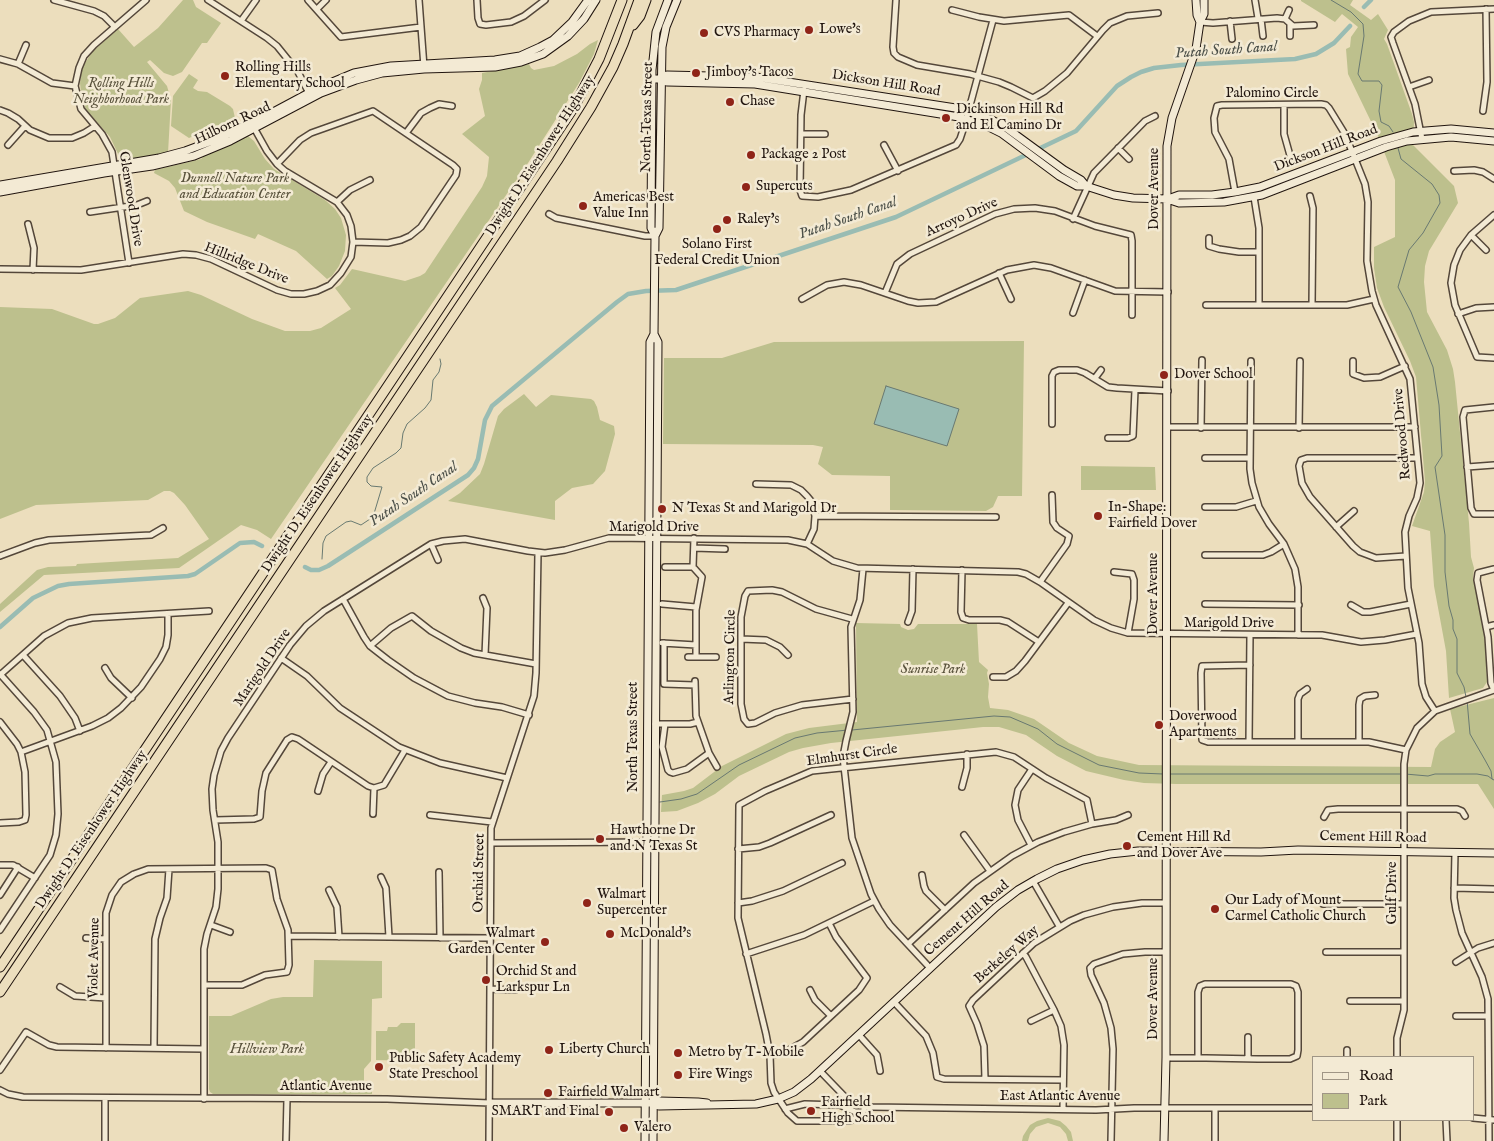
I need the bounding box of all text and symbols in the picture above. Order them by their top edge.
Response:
place label: Lowe's [819,22,861,38]
marker: Lowe's [803,24,815,36]
place label: CVS Pharmacy [714,25,800,41]
marker: CVS Pharmacy [698,27,710,39]
water label: Putah South Canal [1174,38,1278,64]
place label: Rolling Hills Elementary School [235,60,345,92]
street label: North Texas Street [639,62,657,172]
place label: Jimboy's Tacos [706,65,793,81]
marker: Jimboy's Tacos [690,67,702,79]
street label: Dickson Hill Road [831,67,941,101]
marker: Rolling Hills Elementary School [219,70,231,82]
street label: Dwight D. Eisenhower Highway [483,73,599,239]
park label: Rolling Hills Neighborhood Park [73,76,169,108]
street label: Palomino Circle [1225,86,1319,102]
place label: Chase [740,94,775,110]
marker: Chase [724,96,736,108]
street label: Hilborn Road [192,99,274,149]
place label: Dickinson Hill Rd and El Camino Dr [956,102,1063,134]
marker: Dickinson Hill Rd and El Camino Dr [940,112,952,124]
street label: Dickson Hill Road [1272,122,1380,176]
place label: Package 2 Post [761,147,846,163]
street label: Dover Avenue [1147,148,1163,230]
marker: Package 2 Post [745,149,757,161]
street label: Glenwood Drive [114,150,146,248]
park label: Dunnell Nature Park and Education Center [180,171,290,203]
place label: Supercuts [756,179,813,195]
marker: Supercuts [740,181,752,193]
place label: Americas Best Value Inn [593,190,674,222]
water label: Putah South Canal [797,194,899,244]
street label: Arroyo Drive [923,195,1001,241]
marker: Americas Best Value Inn [577,200,589,212]
place label: Raley's [737,212,779,228]
marker: Raley's [721,214,733,226]
marker: Solano First Federal Credit Union [711,223,723,235]
place label: Solano First Federal Credit Union [654,237,780,270]
street label: Hillridge Drive [201,239,291,289]
place label: Dover School [1174,367,1253,383]
marker: Dover School [1158,369,1170,381]
street label: Redwood Drive [1391,388,1415,480]
street label: Dwight D. Eisenhower Highway [259,412,377,576]
water label: Putah South Canal [367,459,461,531]
place label: In-Shape: Fairfield Dover [1108,500,1197,532]
place label: N Texas St and Marigold Dr [672,501,836,517]
marker: N Texas St and Marigold Dr [656,503,668,515]
marker: In-Shape: Fairfield Dover [1092,510,1104,522]
street label: Marigold Drive [609,520,699,536]
street label: Dover Avenue [1146,553,1162,635]
street label: Arlington Circle [722,609,740,705]
street label: Marigold Drive [1184,616,1274,632]
street label: Marigold Drive [231,626,295,710]
park label: Sunrise Park [901,662,965,678]
street label: North Texas Street [626,682,642,792]
place label: Doverwood Apartments [1169,709,1237,742]
marker: Doverwood Apartments [1153,719,1165,731]
street label: Elmhurst Circle [805,741,899,771]
street label: Dwight D. Eisenhower Highway [33,748,151,912]
place label: Hawthorne Dr and N Texas St [610,823,697,856]
street label: Cement Hill Road [1319,829,1427,847]
place label: Cement Hill Rd and Dover Ave [1137,830,1230,862]
street label: Orchid Street [471,833,489,913]
marker: Hawthorne Dr and N Texas St [594,833,606,845]
marker: Cement Hill Rd and Dover Ave [1121,840,1133,852]
street label: Gulf Drive [1385,862,1401,924]
street label: Cement Hill Road [921,878,1013,960]
place label: Walmart Supercenter [597,887,667,920]
place label: Our Lady of Mount Carmel Catholic Church [1225,893,1366,926]
marker: Walmart Supercenter [581,897,593,909]
marker: Our Lady of Mount Carmel Catholic Church [1209,903,1221,915]
street label: Violet Avenue [86,917,104,999]
street label: Berkeley Way [971,922,1043,988]
place label: Walmart Garden Center [448,926,535,959]
place label: McDonald's [620,926,691,942]
marker: McDonald's [604,928,616,940]
marker: Walmart Garden Center [539,936,551,948]
street label: Dover Avenue [1146,958,1162,1040]
place label: Orchid St and Larkspur Ln [496,964,576,996]
marker: Orchid St and Larkspur Ln [480,974,492,986]
park label: Hillview Park [230,1042,304,1058]
place label: Liberty Church [559,1042,650,1058]
marker: Liberty Church [543,1044,555,1056]
place label: Metro by T-Mobile [688,1045,804,1061]
marker: Metro by T-Mobile [672,1047,684,1059]
place label: Public Safety Academy State Preschool [389,1051,521,1084]
legend [1312,1056,1474,1121]
marker: Public Safety Academy State Preschool [373,1061,385,1073]
text: Road [1359,1066,1393,1085]
place label: Fire Wings [688,1067,752,1083]
marker: Fire Wings [672,1069,684,1081]
street label: Atlantic Avenue [280,1079,372,1095]
place label: Fairfield Walmart [558,1085,660,1101]
marker: Fairfield Walmart [542,1087,554,1099]
street label: East Atlantic Avenue [1000,1089,1120,1105]
text: Park [1359,1091,1388,1110]
place label: Fairfield High School [821,1095,894,1128]
place label: SMART and Final [492,1104,599,1120]
marker: Fairfield High School [805,1105,817,1117]
marker: SMART and Final [603,1106,615,1118]
place label: Valero [634,1120,671,1136]
marker: Valero [618,1122,630,1134]

